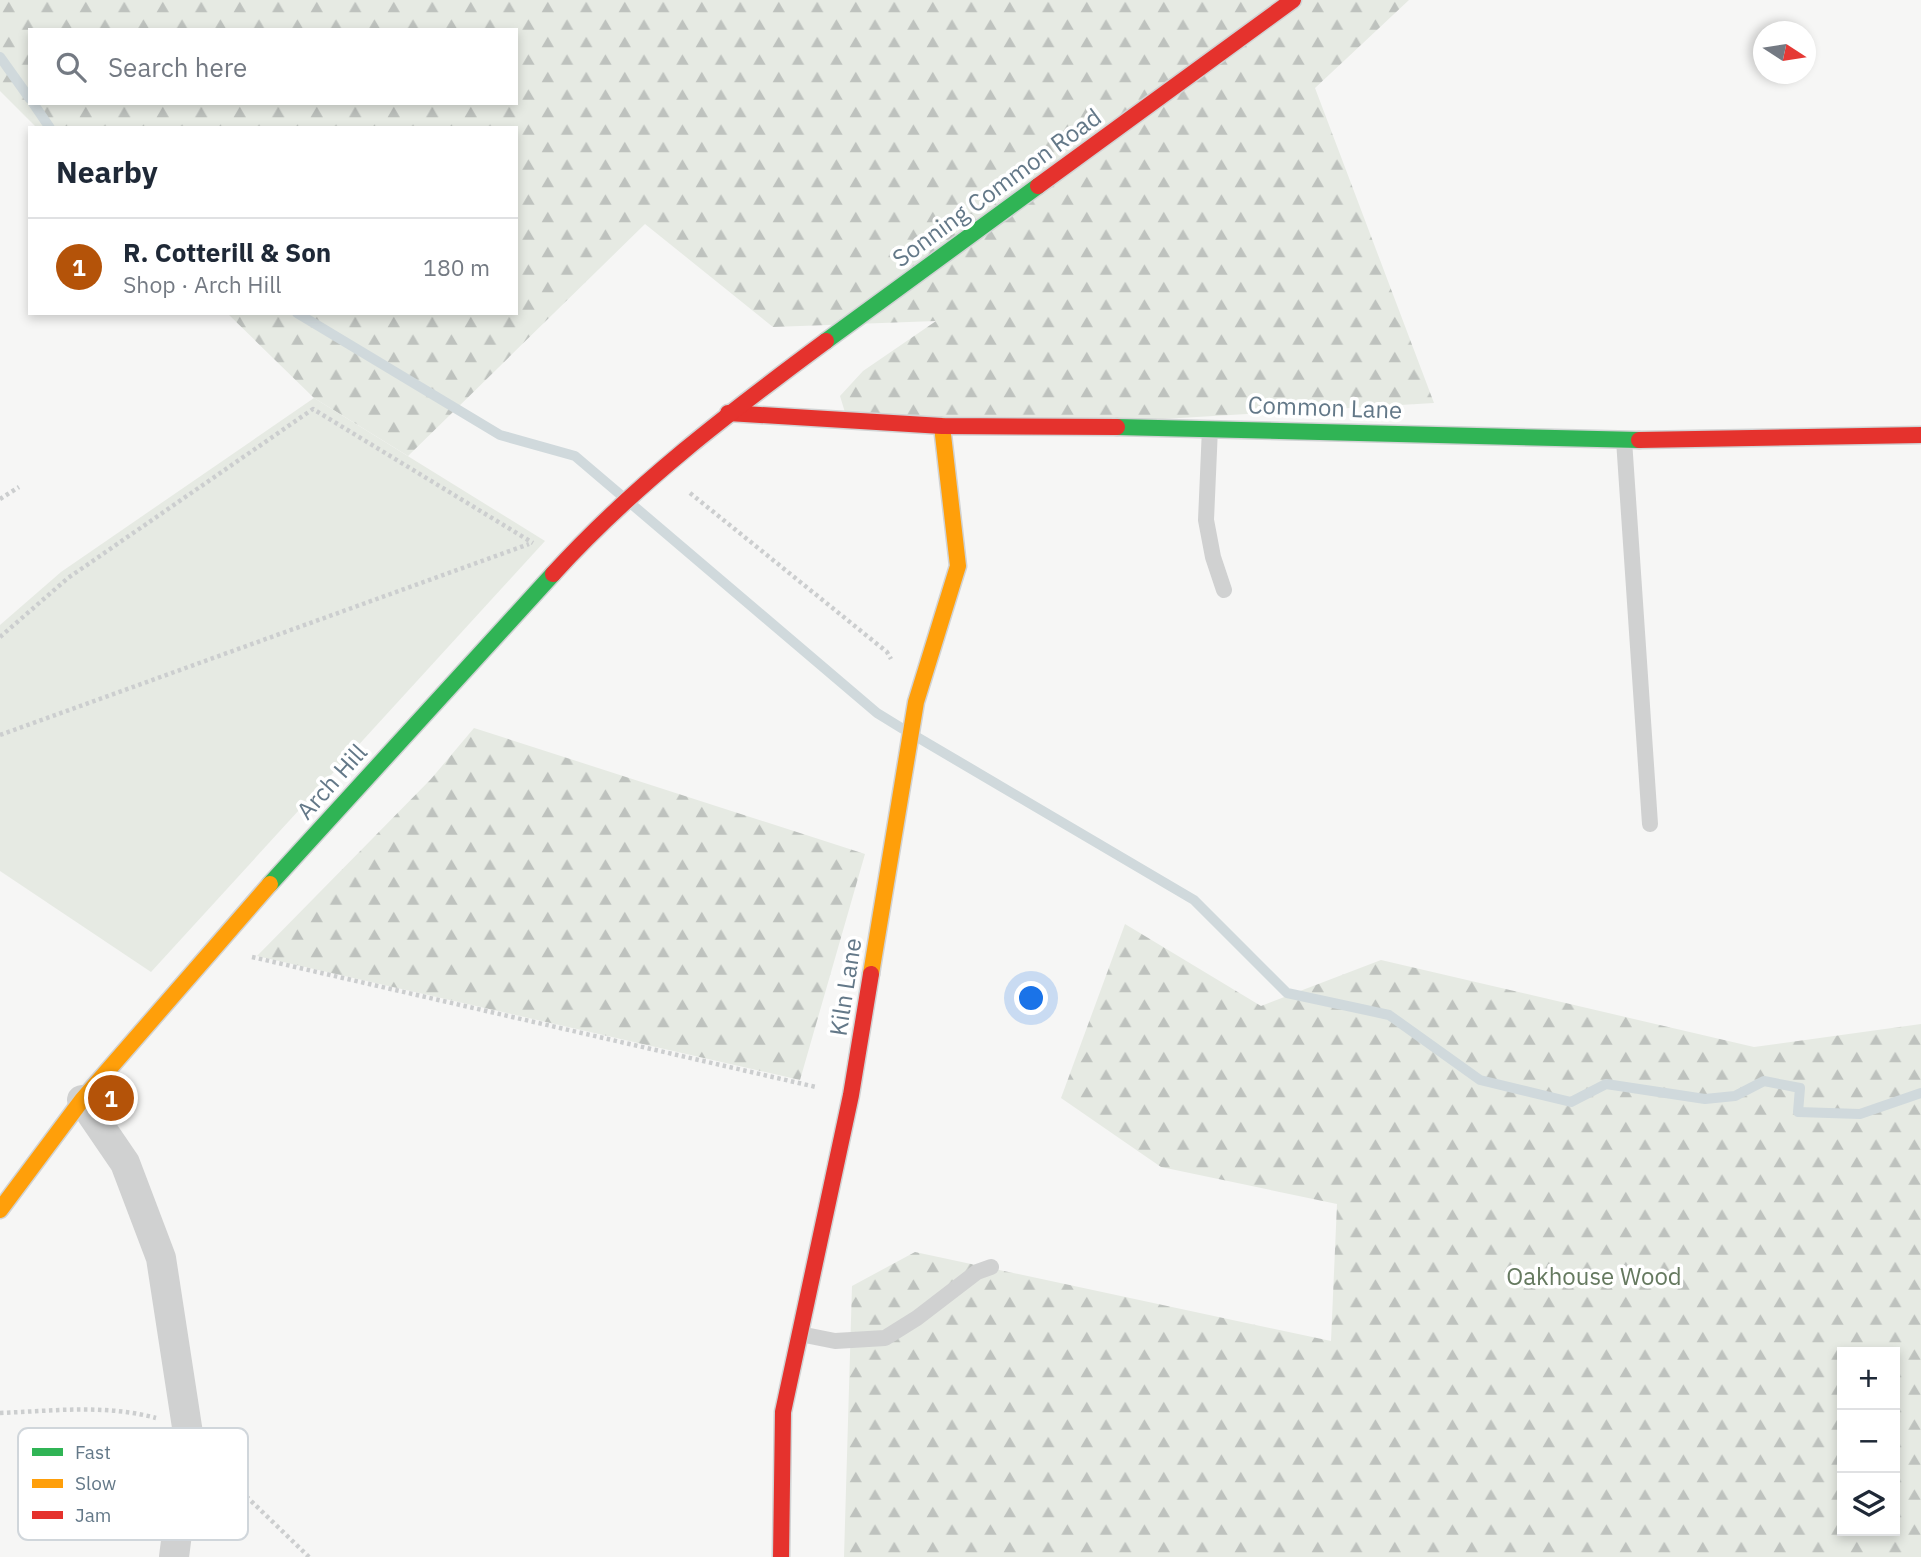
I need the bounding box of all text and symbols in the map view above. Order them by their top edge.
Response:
north arrow [1753,21,1816,84]
search box [28,28,518,105]
icon: search [52,48,90,86]
text: Search here [108,50,247,84]
street label: Sonning Common Road [886,101,1107,274]
text: Nearby [56,152,158,191]
text: R. Cotterill & Son [123,235,331,269]
text: 1 [72,252,86,282]
text: 180 m [423,252,490,282]
text: Shop · Arch Hill [123,269,282,299]
street label: Common Lane [1247,388,1403,426]
street label: Arch Hill [289,737,374,826]
street label: Kiln Lane [821,936,869,1038]
your location [1014,981,1048,1015]
pin: 1 [88,1072,134,1124]
park label: Oakhouse Wood [1506,1260,1682,1292]
map controls [1837,1347,1900,1536]
button: + [1837,1347,1900,1410]
button: − [1837,1410,1900,1473]
legend [18,1428,248,1540]
text: Fast [75,1440,111,1464]
text: Slow [75,1471,116,1495]
button: layers [1837,1473,1900,1536]
text: Jam [75,1503,111,1527]

